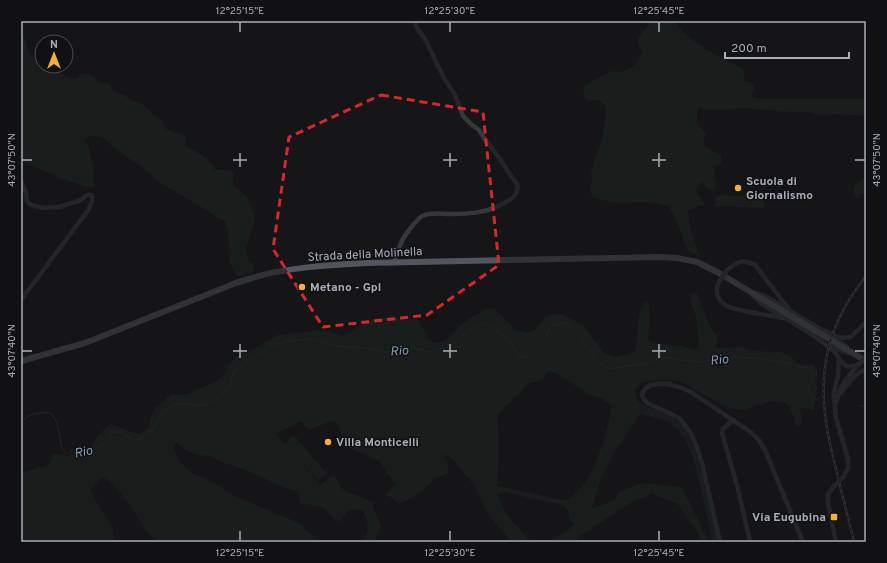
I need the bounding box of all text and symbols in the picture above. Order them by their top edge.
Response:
text: 12°25'15"E [216,5,264,18]
text: 12°25'30"E [425,5,475,18]
text: 12°25'45"E [634,5,684,18]
north arrow [34,34,74,74]
scale bar [725,34,849,60]
text: N [50,38,58,52]
text: 200 m [731,41,767,57]
text: 43°07'50"N [6,133,19,187]
text: 43°07'50"N [871,133,884,187]
place label: Scuola di Giornalismo [746,174,813,204]
marker: Scuola di Giornalismo [733,183,743,193]
street label: Strada della Molinella [307,244,423,266]
place label: Metano - Gpl [310,280,381,296]
marker: Metano - Gpl [297,282,307,292]
text: 43°07'40"N [6,324,19,378]
text: 43°07'40"N [871,324,884,378]
water label: Rio [389,343,409,361]
water label: Rio [709,352,729,370]
place label: Villa Monticelli [336,435,419,451]
marker: Villa Monticelli [323,437,333,447]
water label: Rio [73,443,94,463]
place label: Via Eugubina [752,510,826,526]
marker: Via Eugubina [829,512,839,522]
text: 12°25'15"E [216,547,264,560]
text: 12°25'30"E [425,547,475,560]
text: 12°25'45"E [634,547,684,560]

